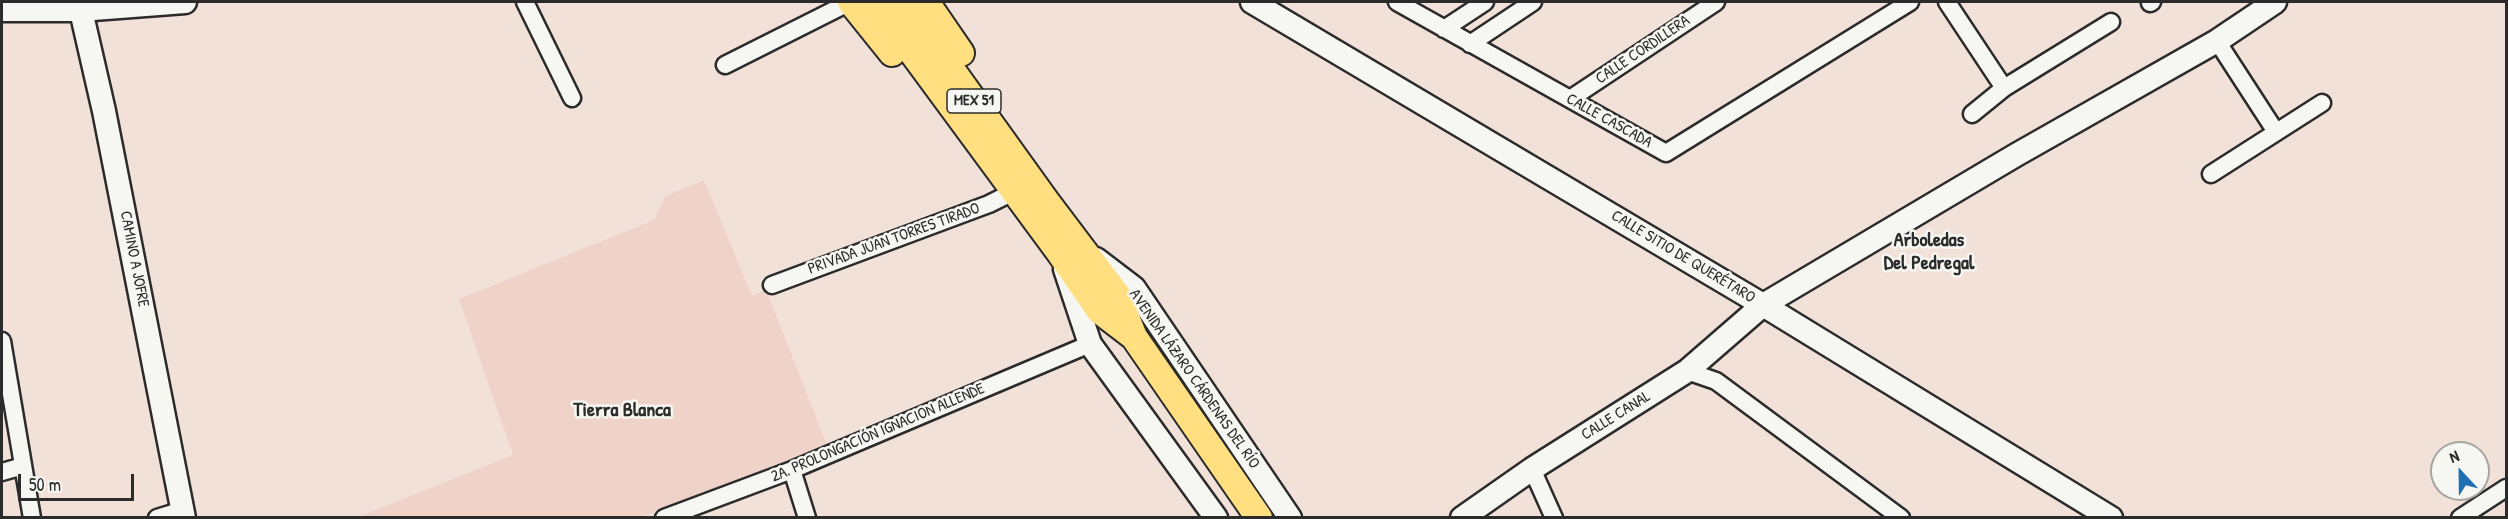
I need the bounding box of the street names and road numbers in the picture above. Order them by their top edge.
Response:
street label: CALLE CORDILLERA [1592,11,1694,89]
road number: MEX 51 [947,89,1001,113]
street label: CALLE CASCADA [1563,90,1655,152]
street label: PRIVADA JUAN TORRES TIRADO [806,199,982,279]
street label: CALLE SITIO DE QUERÉTARO [1607,206,1759,308]
street label: CAMINO A JOFRE [115,209,153,309]
street label: AVENIDA LÁZARO CÁRDENAS DEL RÍO [1125,286,1263,472]
street label: 2A. PROLONGACIÓN IGNACION ALLENDE [768,379,988,487]
street label: CALLE CANAL [1578,387,1654,445]

